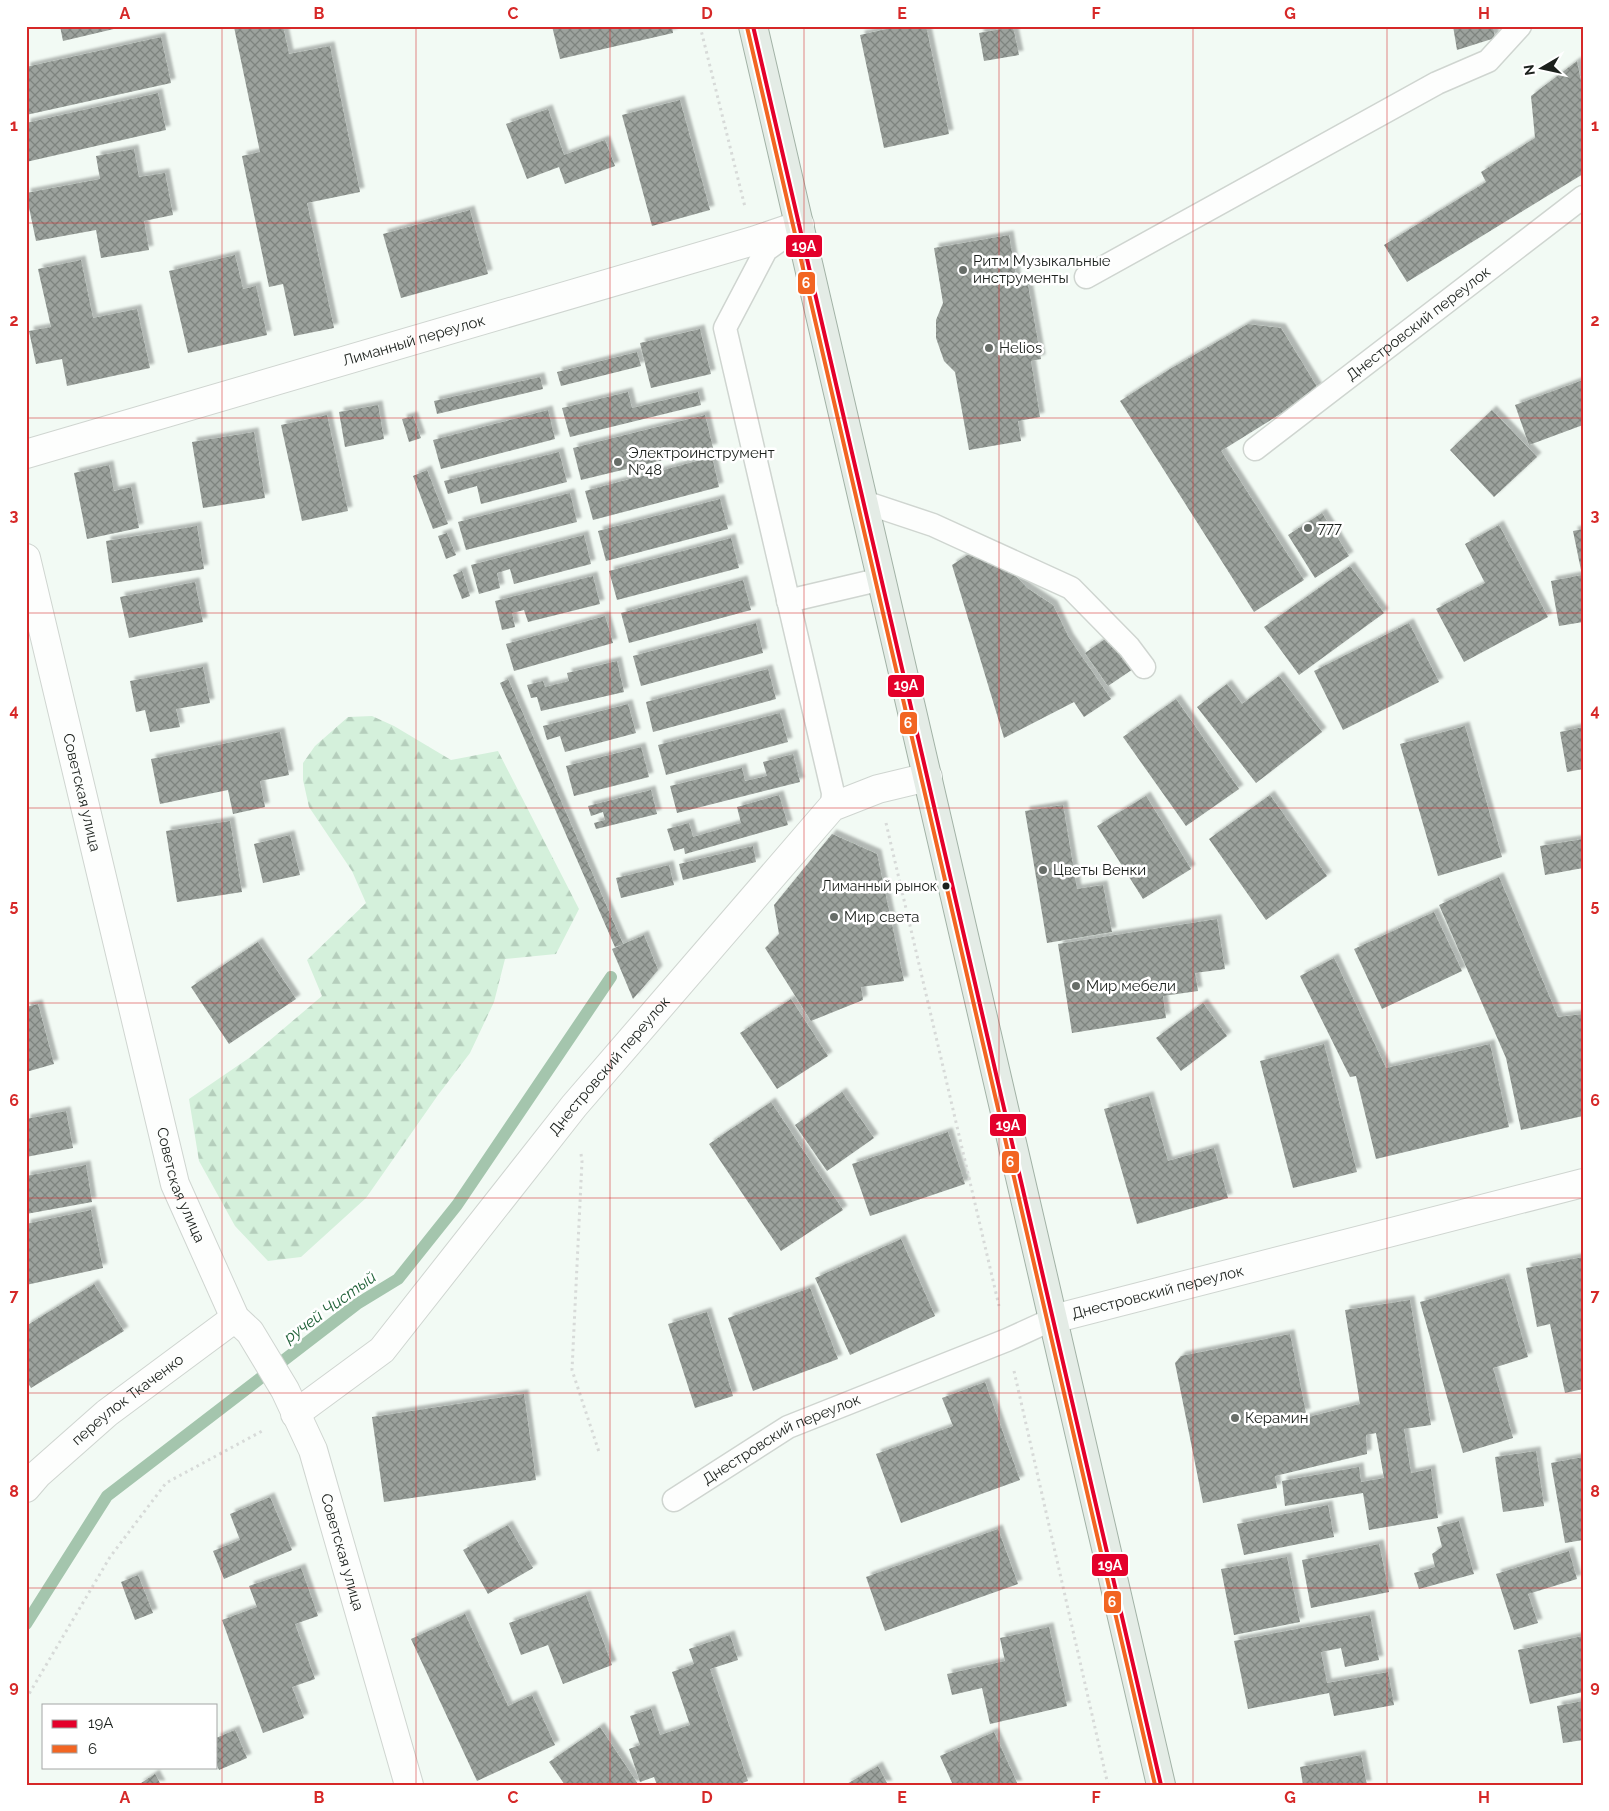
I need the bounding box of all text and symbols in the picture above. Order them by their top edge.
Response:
text: A [120,4,131,23]
text: B [314,4,325,23]
text: C [508,4,519,23]
text: D [701,4,713,23]
text: E [897,4,907,23]
text: F [1091,4,1101,23]
text: G [1284,4,1296,23]
text: H [1478,4,1490,23]
north arrow [1516,42,1566,92]
text: N [1520,64,1538,77]
text: 1 [10,116,18,135]
text: 1 [1591,116,1599,135]
line badge: 19А [785,234,823,258]
text: 19А [792,238,817,254]
place label: Ритм Музыкальные инструменты [973,252,1111,287]
street label: Днестровский переулок [1343,262,1494,384]
marker: Ритм Музыкальные инструменты [957,264,969,276]
line badge: 6 [797,271,816,295]
text: 6 [802,275,810,291]
text: 2 [9,311,19,330]
street label: Лиманный переулок [340,311,487,370]
text: 2 [1590,311,1600,330]
place label: Helios [999,339,1042,357]
marker: Helios [983,342,995,354]
place label: Электроинструмент №48 [628,444,775,479]
marker: Электроинструмент №48 [612,456,624,468]
text: 3 [10,506,19,525]
text: 3 [1591,506,1600,525]
place label: 777 [1318,519,1342,537]
marker: 777 [1302,522,1314,534]
line badge: 19А [887,674,925,698]
text: 19А [894,677,919,693]
text: 4 [9,701,19,720]
text: 4 [1590,701,1600,720]
line badge: 6 [899,711,918,735]
text: 6 [904,715,912,731]
street label: Советская улица [59,731,105,853]
place label: Цветы Венки [1053,861,1146,879]
marker: Цветы Венки [1037,864,1049,876]
place label: Лиманный рынок [821,878,937,894]
marker: Лиманный рынок [941,881,951,891]
text: 5 [10,896,19,915]
text: 5 [1591,896,1600,915]
place label: Мир света [844,908,920,926]
marker: Мир света [828,911,840,923]
place label: Мир мебели [1086,977,1176,995]
marker: Мир мебели [1070,980,1082,992]
street label: Днестровский переулок [545,993,674,1139]
text: 6 [9,1091,19,1110]
text: 6 [1590,1091,1600,1110]
line badge: 19А [989,1113,1027,1137]
text: 19А [996,1117,1021,1133]
street label: Советская улица [153,1125,209,1245]
line badge: 6 [1001,1150,1020,1174]
text: 6 [1006,1154,1014,1170]
street label: Днестровский переулок [1070,1261,1246,1323]
water label: ручей Чистый [279,1267,380,1347]
text: 7 [10,1286,19,1305]
text: 7 [1591,1286,1600,1305]
street label: переулок Ткаченко [68,1350,187,1449]
street label: Днестровский переулок [699,1390,863,1488]
place label: Керамин [1245,1409,1308,1427]
marker: Керамин [1229,1412,1241,1424]
text: 8 [9,1482,19,1501]
text: 8 [1590,1482,1600,1501]
street label: Советская улица [317,1491,368,1613]
line badge: 19А [1091,1553,1129,1577]
text: 19А [1098,1557,1123,1573]
line badge: 6 [1103,1590,1122,1614]
text: 6 [1108,1594,1116,1610]
text: 9 [9,1677,19,1696]
text: 9 [1590,1677,1600,1696]
legend [42,1704,218,1768]
text: 19А [88,1714,113,1732]
text: 6 [88,1740,97,1758]
text: A [120,1788,131,1807]
text: B [314,1788,325,1807]
text: C [508,1788,519,1807]
text: D [701,1788,713,1807]
text: E [897,1788,907,1807]
text: F [1091,1788,1101,1807]
text: G [1284,1788,1296,1807]
text: H [1478,1788,1490,1807]

